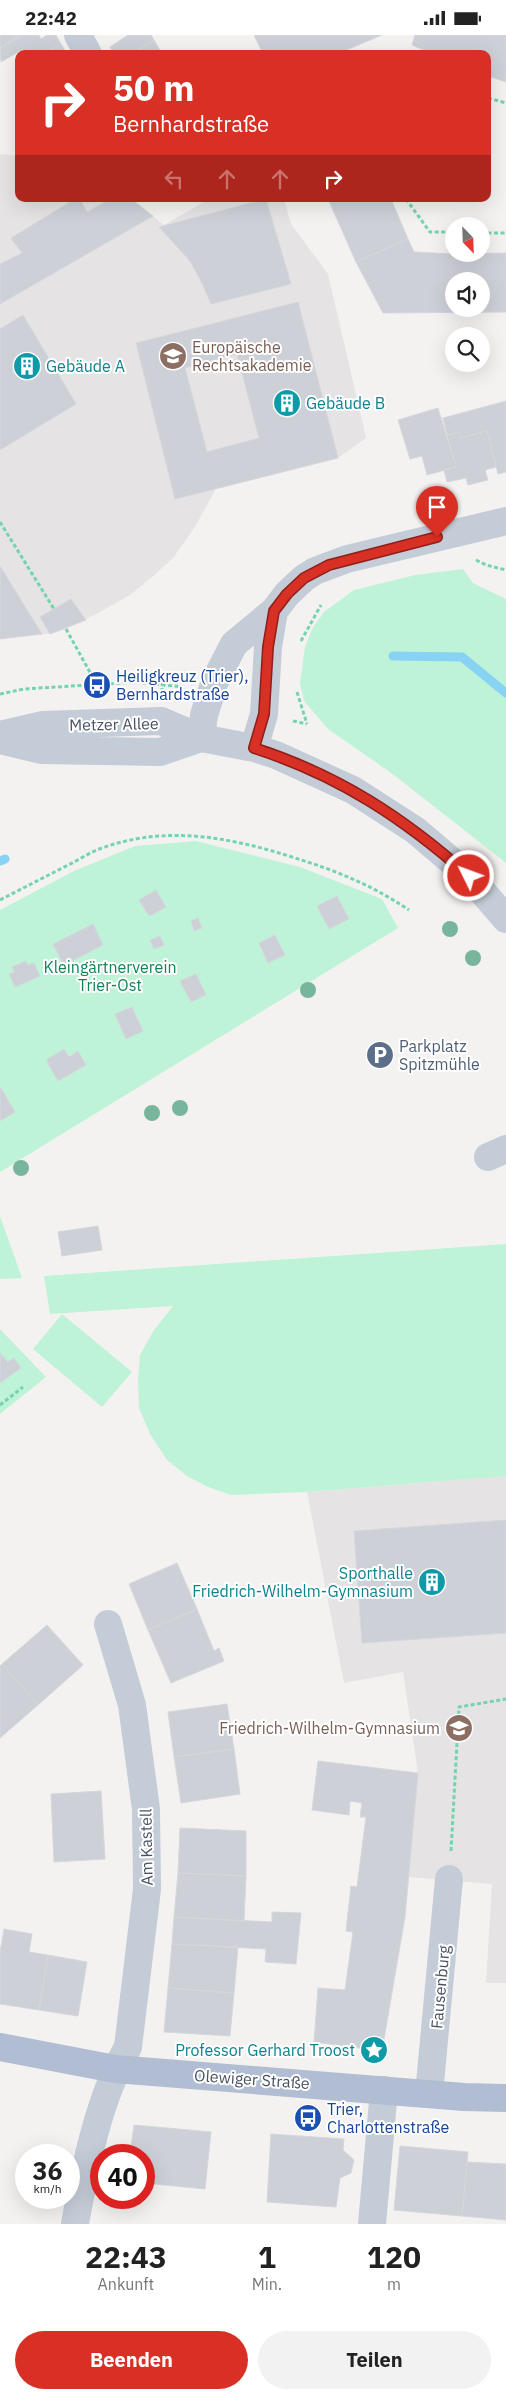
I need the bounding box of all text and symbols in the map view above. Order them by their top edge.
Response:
text: 22:42 [25,6,77,30]
text: 50 m [113,65,195,111]
icon: right [30,70,95,135]
text: Bernhardstraße [113,109,269,138]
icon: left [160,165,188,193]
icon: ahead [213,165,241,193]
icon: ahead [266,165,294,193]
icon: right [319,165,347,193]
north arrow [445,217,490,263]
map controls [445,217,490,372]
button: sound [445,272,490,317]
button: search [445,327,490,372]
place label: Europäische Rechtsakademie [192,337,312,375]
school or university icon: Europäische Rechtsakademie [158,341,188,371]
building icon: Gebäude A [12,351,42,381]
place label: Gebäude A [46,356,125,376]
building icon: Gebäude B [272,388,302,418]
place label: Gebäude B [306,393,385,413]
pin [416,486,458,537]
icon: arrive [423,493,451,521]
place label: Heiligkreuz (Trier), Bernhardstraße [116,666,249,704]
bus stop icon: Heiligkreuz (Trier), Bernhardstraße [82,670,112,700]
street label: Metzer Allee [69,713,159,735]
position arrow [442,849,494,901]
park label: Kleingärtnerverein Trier-Ost [44,957,176,995]
place label: Parkplatz Spitzmühle [399,1036,480,1074]
parking icon: Parkplatz Spitzmühle [365,1040,395,1070]
place label: Sporthalle Friedrich-Wilhelm-Gymnasium [192,1563,413,1601]
building icon: Sporthalle Friedrich-Wilhelm-Gymnasium [417,1567,447,1597]
school or university icon: Friedrich-Wilhelm-Gymnasium [444,1713,474,1743]
place label: Friedrich-Wilhelm-Gymnasium [219,1718,440,1738]
street label: Am Kastell [135,1808,157,1886]
street label: Fausenburg [426,1944,454,2030]
place icon: Professor Gerhard Troost [359,2035,389,2065]
place label: Professor Gerhard Troost [175,2040,355,2060]
street label: Olewiger Straße [194,2065,311,2093]
place label: Trier, Charlottenstraße [327,2099,450,2137]
bus stop icon: Trier, Charlottenstraße [293,2103,323,2133]
speed limit sign: 40 [90,2144,155,2209]
text: 36 [32,2154,63,2187]
text: km/h [33,2181,62,2196]
text: 22:43 [85,2237,167,2276]
text: 1 [258,2237,276,2276]
text: 120 [367,2237,421,2276]
text: Ankunft [98,2274,154,2294]
text: Min. [252,2274,282,2294]
text: m [387,2274,401,2294]
button: Beenden [15,2331,248,2389]
button: Teilen [258,2331,491,2389]

